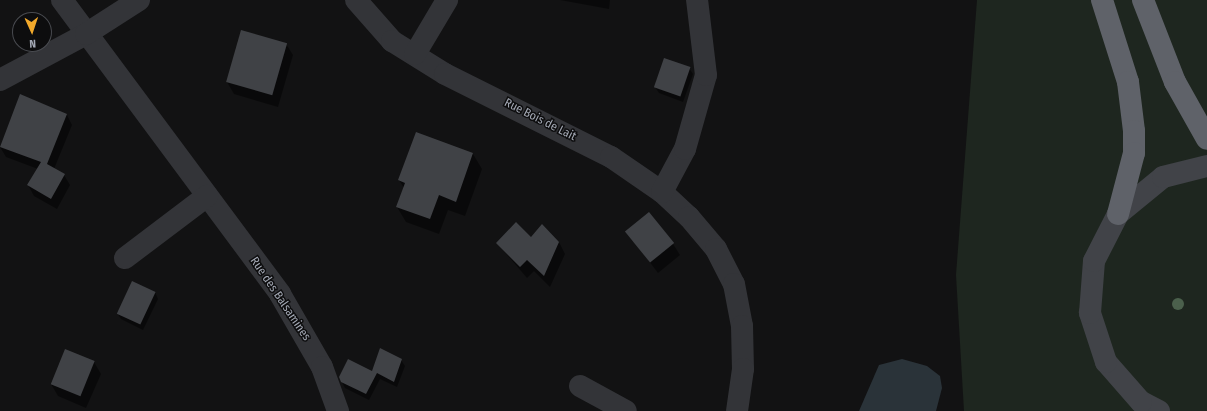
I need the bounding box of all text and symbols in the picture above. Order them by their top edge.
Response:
north arrow [12,12,52,52]
text: N [29,37,36,50]
street label: Rue Bois de Lait [502,96,578,144]
street label: Rue des Balsamines [247,254,313,344]

